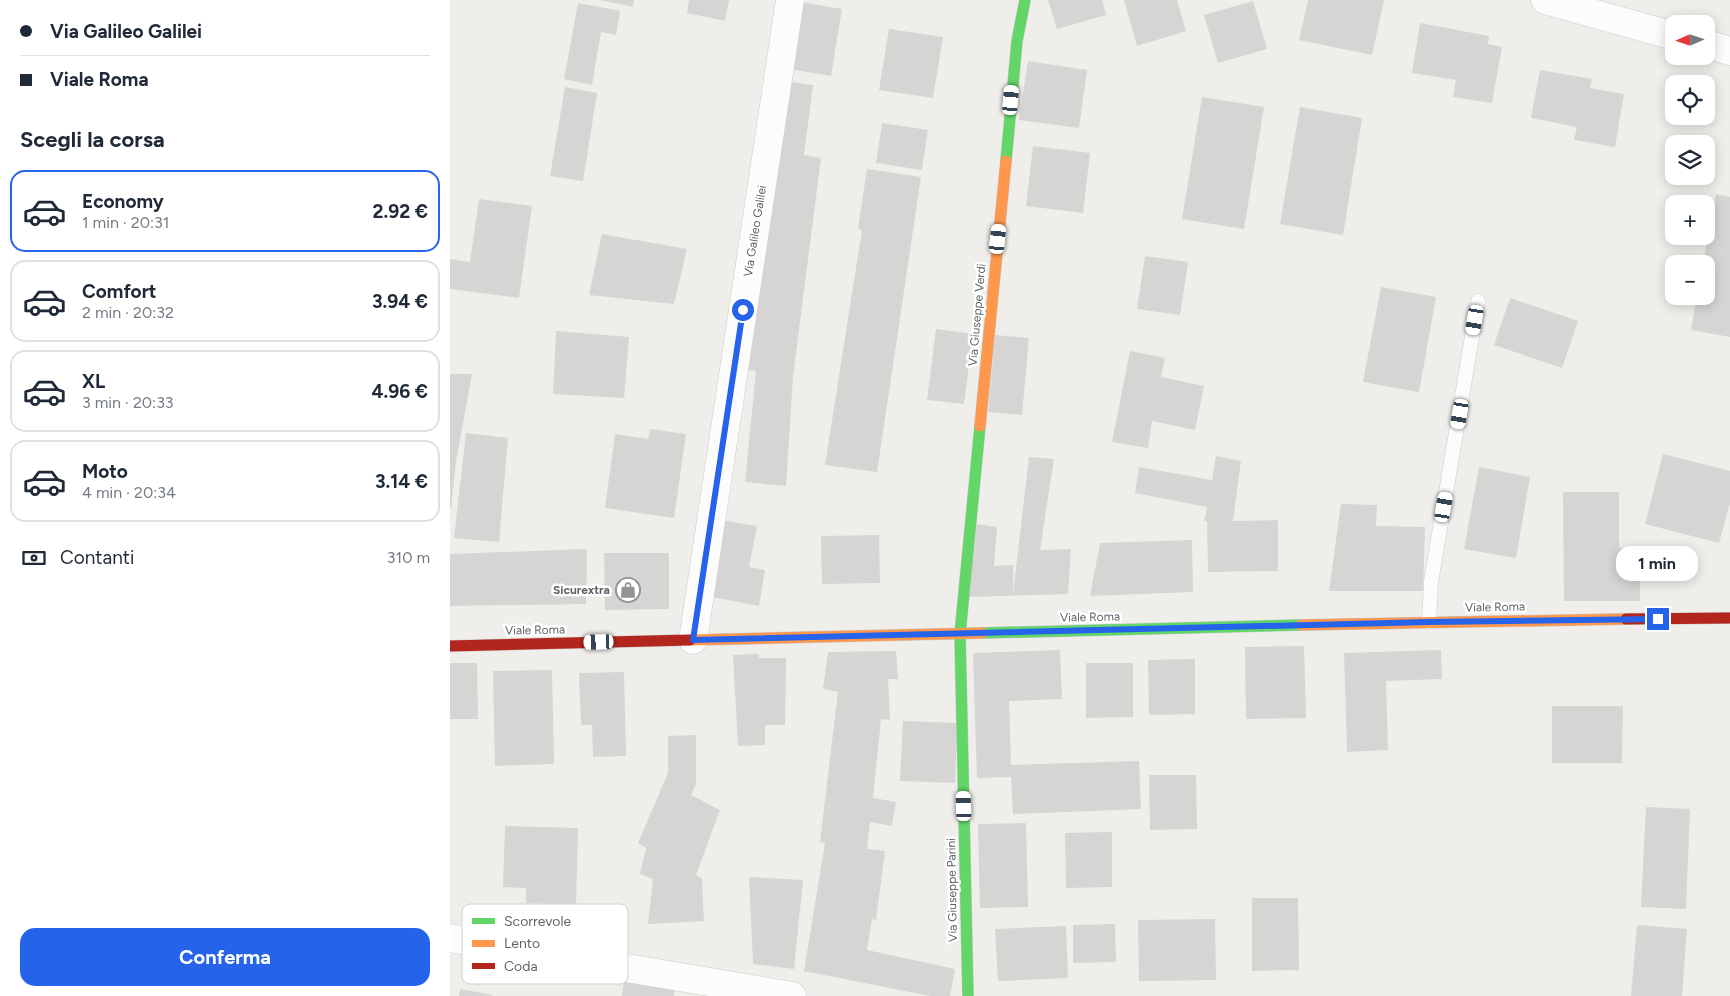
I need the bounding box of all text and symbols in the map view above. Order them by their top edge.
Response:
north arrow [1665,15,1715,65]
map controls [1665,15,1715,305]
text: Via Galileo Galilei [50,20,202,43]
text: Viale Roma [50,68,149,91]
button: locate [1665,75,1715,125]
car [1002,84,1019,116]
text: Scegli la corsa [20,126,165,153]
button: layers [1665,135,1715,185]
street label: Via Galileo Galilei [741,184,769,278]
icon: car [22,189,67,234]
text: Economy [82,190,164,213]
button: + [1665,195,1715,245]
text: 2.92 € [373,200,428,223]
text: 1 min · 20:31 [82,213,169,232]
car [988,223,1007,255]
button: − [1665,255,1715,305]
street label: Via Giuseppe Verdi [966,263,988,367]
icon: car [22,279,67,324]
text: Comfort [82,280,157,303]
text: 3.94 € [372,290,428,313]
route start [732,299,754,321]
text: 2 min · 20:32 [82,303,174,322]
car [1465,304,1484,336]
icon: car [22,369,67,414]
text: XL [82,370,105,393]
text: 4.96 € [371,380,428,403]
text: 3 min · 20:33 [82,393,174,412]
car [1450,398,1469,430]
icon: car [22,459,67,504]
text: Moto [82,460,128,483]
text: 3.14 € [375,470,428,493]
text: 4 min · 20:34 [82,483,176,502]
car [1434,491,1453,523]
icon: cash [20,544,48,572]
text: Contanti [60,546,134,569]
callout: 1 min [1617,546,1699,582]
text: 310 m [387,548,430,567]
text: 1 min [1638,554,1676,573]
shop icon: Sicurextra [615,577,641,603]
place label: Sicurextra [553,583,610,597]
street label: Viale Roma [1465,599,1525,615]
route end [1647,608,1669,630]
street label: Viale Roma [1060,609,1120,625]
street label: Viale Roma [505,622,565,638]
car [583,634,614,650]
car [955,791,972,821]
street label: Via Giuseppe Parini [944,838,960,942]
legend [462,904,628,984]
text: Scorrevole [504,913,572,930]
button: Conferma [20,928,430,986]
text: Lento [504,935,540,952]
text: Coda [504,958,538,975]

